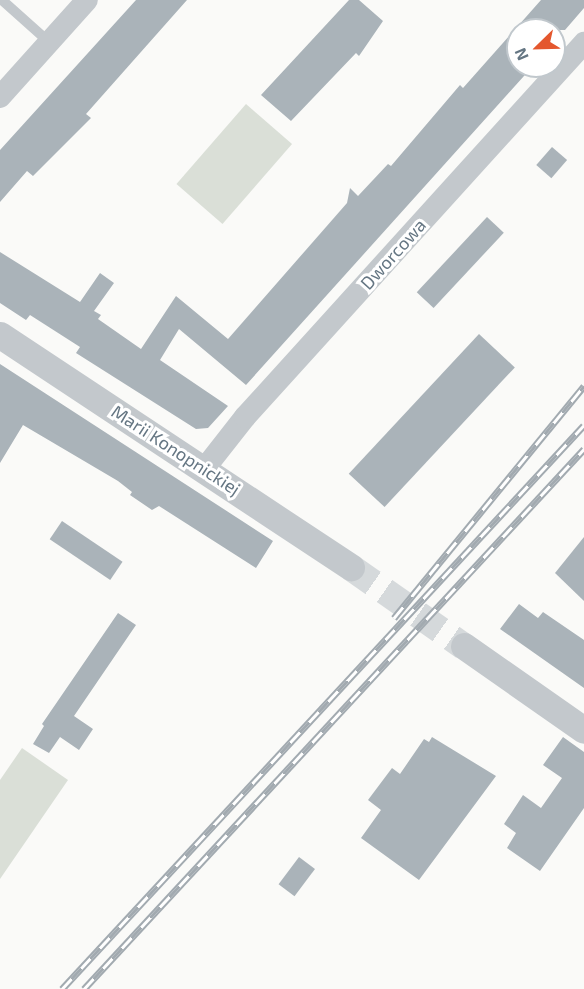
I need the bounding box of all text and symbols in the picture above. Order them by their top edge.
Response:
north arrow [506,18,566,78]
text: N [510,45,532,63]
street label: Dworcowa [356,214,430,294]
street label: Marii Konopnickiej [108,400,244,500]

